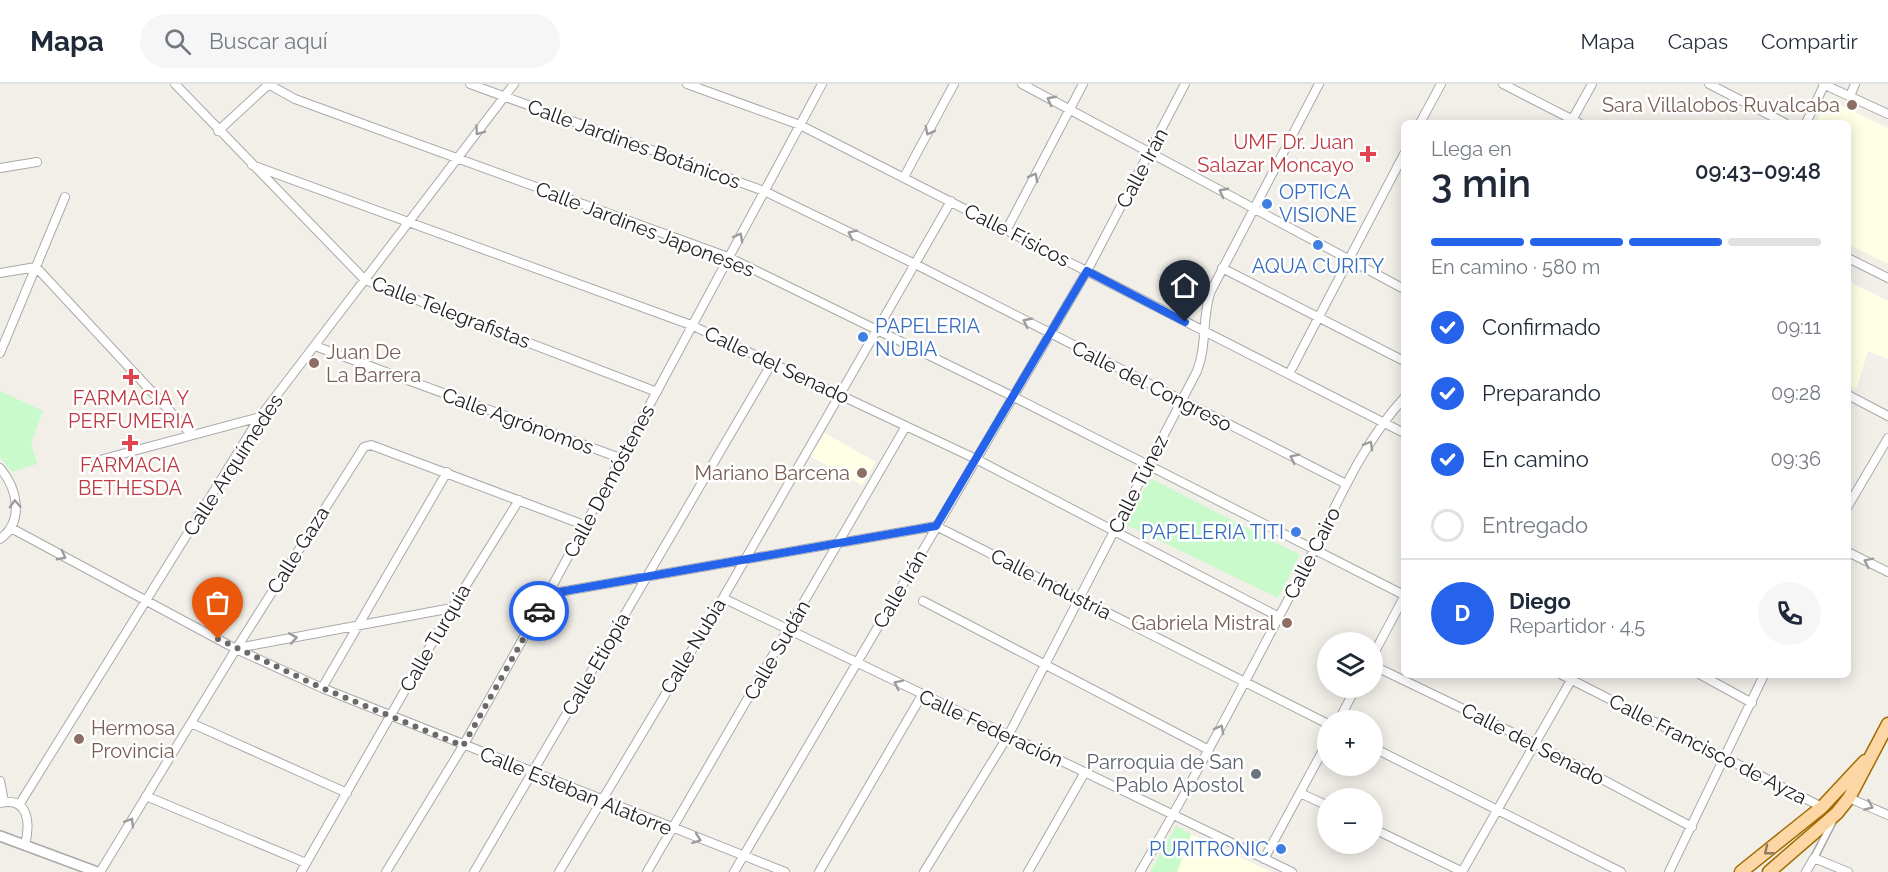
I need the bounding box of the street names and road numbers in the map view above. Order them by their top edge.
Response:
street label: Calle Jardines Botánicos [524,94,744,194]
street label: Calle Irán [1111,124,1173,212]
street label: Calle Jardines Japoneses [532,176,758,282]
street label: Calle Físicos [960,198,1074,272]
street label: Calle Telegrafistas [368,271,534,353]
street label: Calle del Senado [701,321,853,409]
street label: Calle del Congreso [1068,335,1236,437]
street label: Calle Agrónomos [439,382,597,460]
street label: Calle Arquímedes [178,389,288,541]
street label: Calle Demóstenes [559,400,659,562]
street label: Calle Túnez [1103,431,1173,537]
street label: Calle Gaza [262,502,334,598]
street label: Calle Cairo [1279,503,1345,603]
street label: Calle Industria [987,543,1115,625]
street label: Calle Irán [868,545,932,633]
street label: Calle Turquía [395,580,475,696]
street label: Calle Nubia [655,594,731,698]
street label: Calle Sudán [739,596,815,704]
street label: Calle Etiopía [557,608,635,720]
street label: Calle Federación [915,684,1067,772]
street label: Calle Francisco de Ayza [1605,689,1811,809]
street label: Calle del Senado [1458,698,1609,790]
street label: Calle Esteban Alatorre [476,741,676,841]

